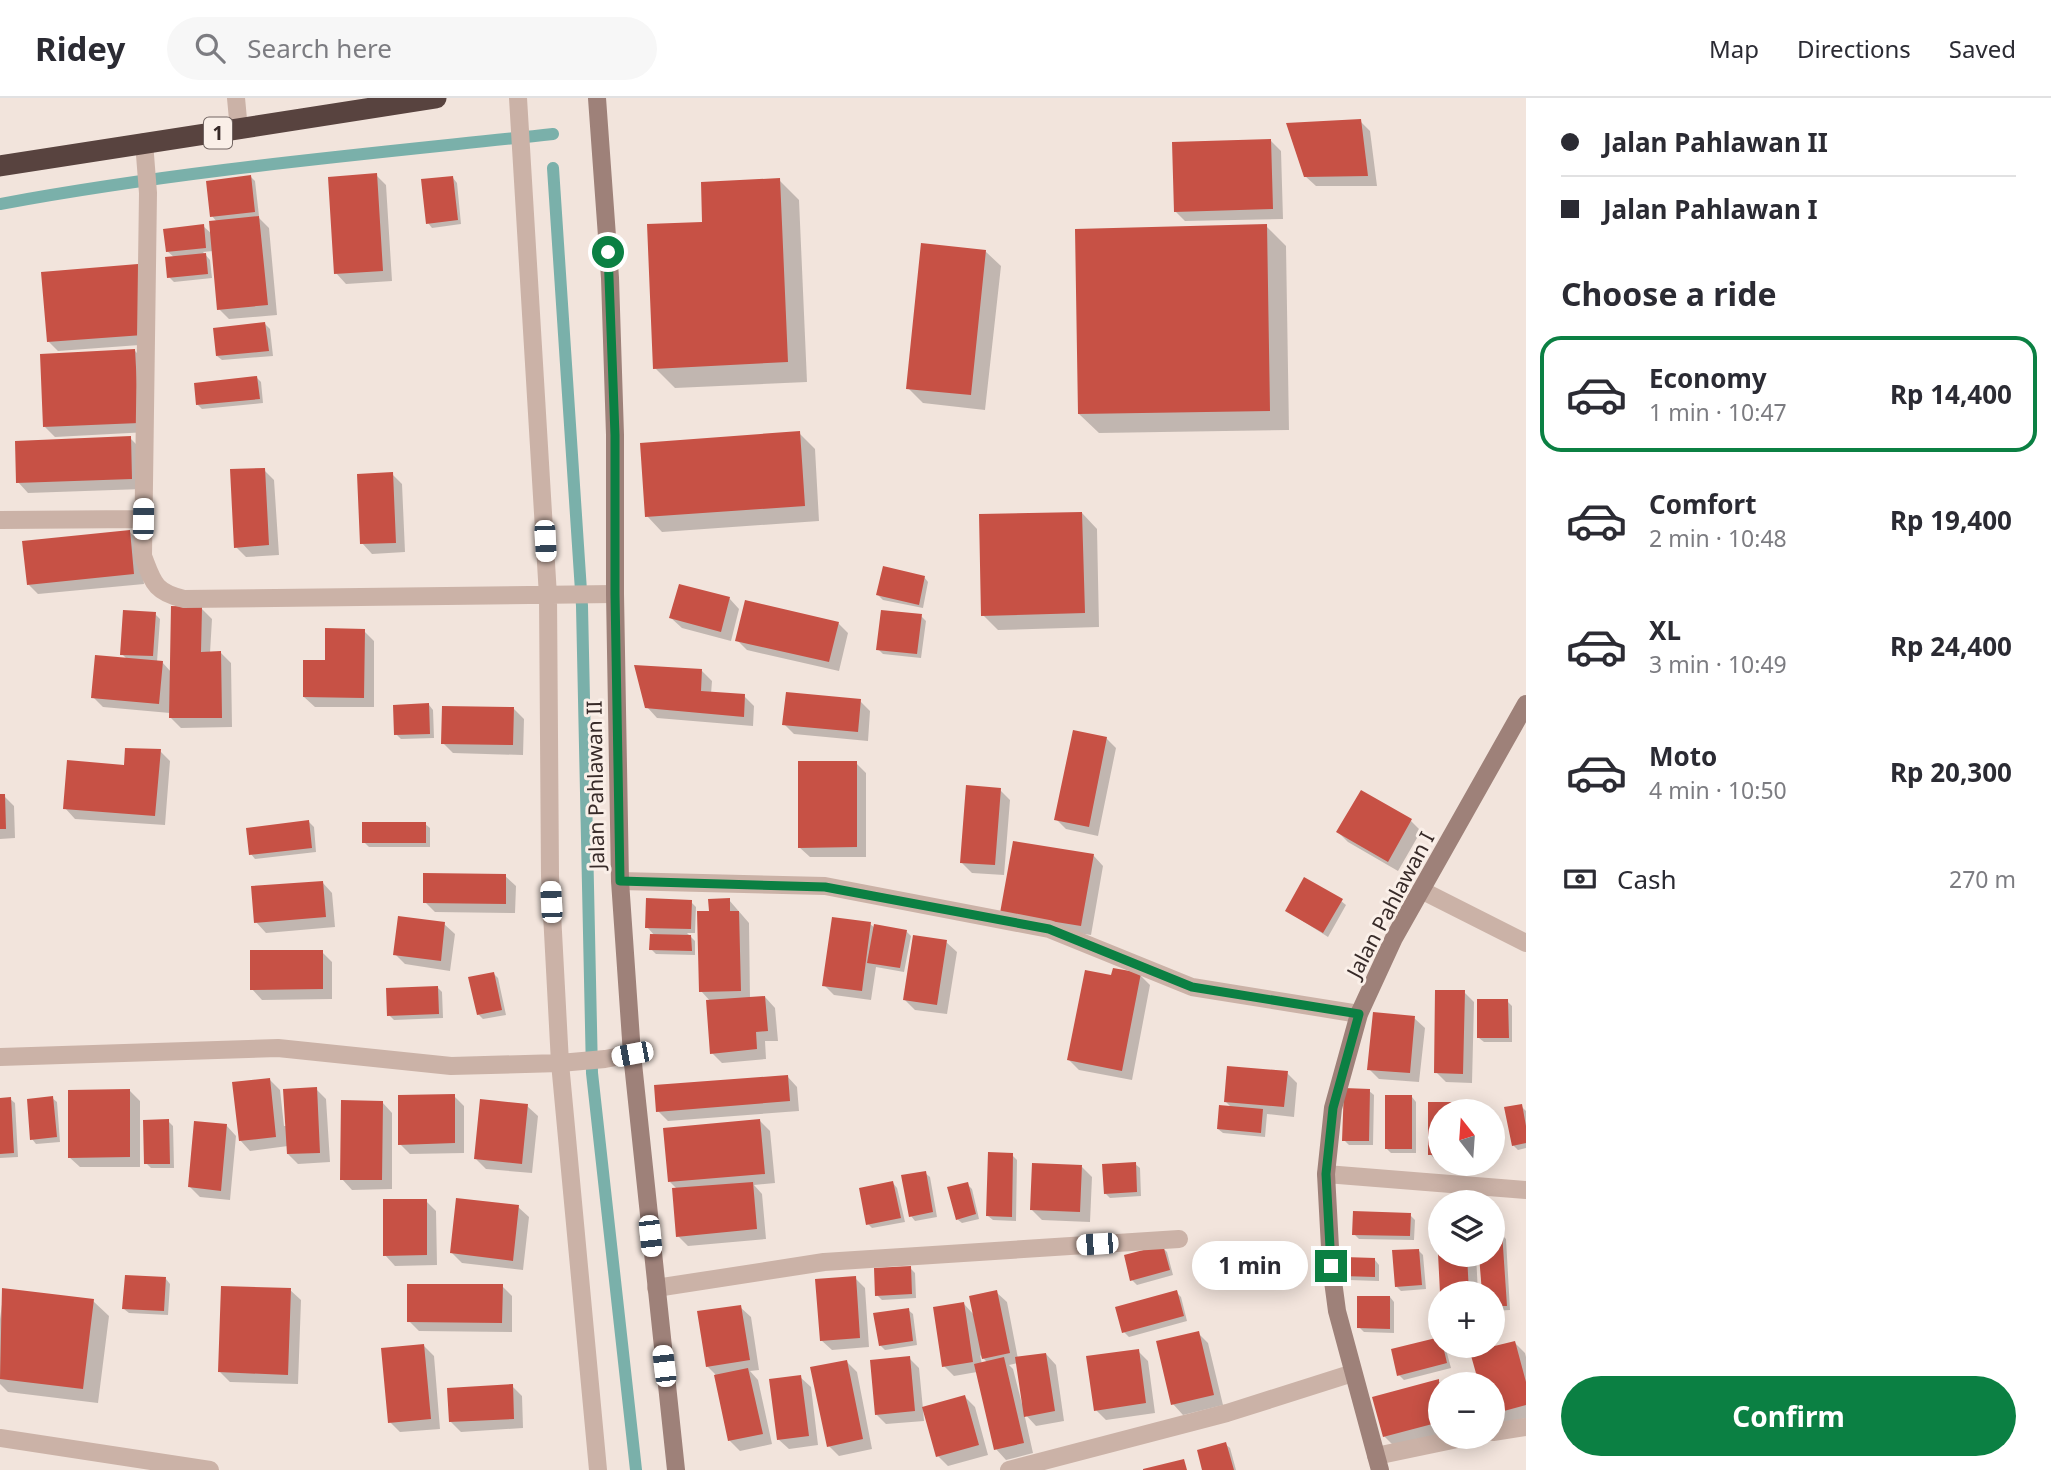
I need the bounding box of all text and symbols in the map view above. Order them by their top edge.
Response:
search box [167,17,657,80]
text: Ridey [35,26,125,71]
icon: search [191,29,229,67]
text: Search here [247,30,392,66]
text: Map [1709,32,1759,65]
text: Directions [1797,32,1911,65]
text: Saved [1949,32,2016,65]
road number: 1 [204,118,232,148]
text: Jalan Pahlawan II [1603,124,1828,160]
text: Jalan Pahlawan I [1603,191,1818,227]
route start [592,236,624,268]
text: Choose a ride [1561,272,1777,315]
text: Economy [1649,360,1767,396]
icon: car [1565,363,1628,426]
text: Rp 14,400 [1890,376,2012,412]
text: 1 min · 10:47 [1649,396,1787,428]
text: Comfort [1649,486,1757,522]
icon: car [1565,489,1628,552]
car [133,498,154,540]
text: Rp 19,400 [1890,502,2012,538]
car [534,519,557,563]
text: 2 min · 10:48 [1649,522,1787,554]
text: XL [1649,612,1681,648]
icon: car [1565,615,1628,678]
text: Rp 24,400 [1890,628,2012,664]
text: 3 min · 10:49 [1649,648,1787,680]
street label: Jalan Pahlawan II [580,700,611,872]
text: Moto [1649,738,1717,774]
icon: car [1565,741,1628,804]
text: Rp 20,300 [1890,754,2012,790]
text: 4 min · 10:50 [1649,774,1787,806]
street label: Jalan Pahlawan I [1339,827,1440,984]
icon: cash [1561,860,1599,898]
text: Cash [1617,861,1677,897]
text: 270 m [1949,863,2016,895]
car [540,880,563,924]
car [610,1040,655,1068]
north arrow [1428,1099,1505,1176]
map controls [1428,1099,1505,1449]
button: layers [1428,1190,1505,1267]
car [638,1214,663,1258]
car [1076,1232,1119,1256]
callout: 1 min [1191,1242,1306,1290]
text: 1 min [1218,1249,1282,1281]
route end [1315,1250,1347,1282]
button: + [1428,1281,1505,1358]
car [652,1344,677,1388]
button: − [1428,1372,1505,1449]
button: Confirm [1561,1376,2016,1456]

